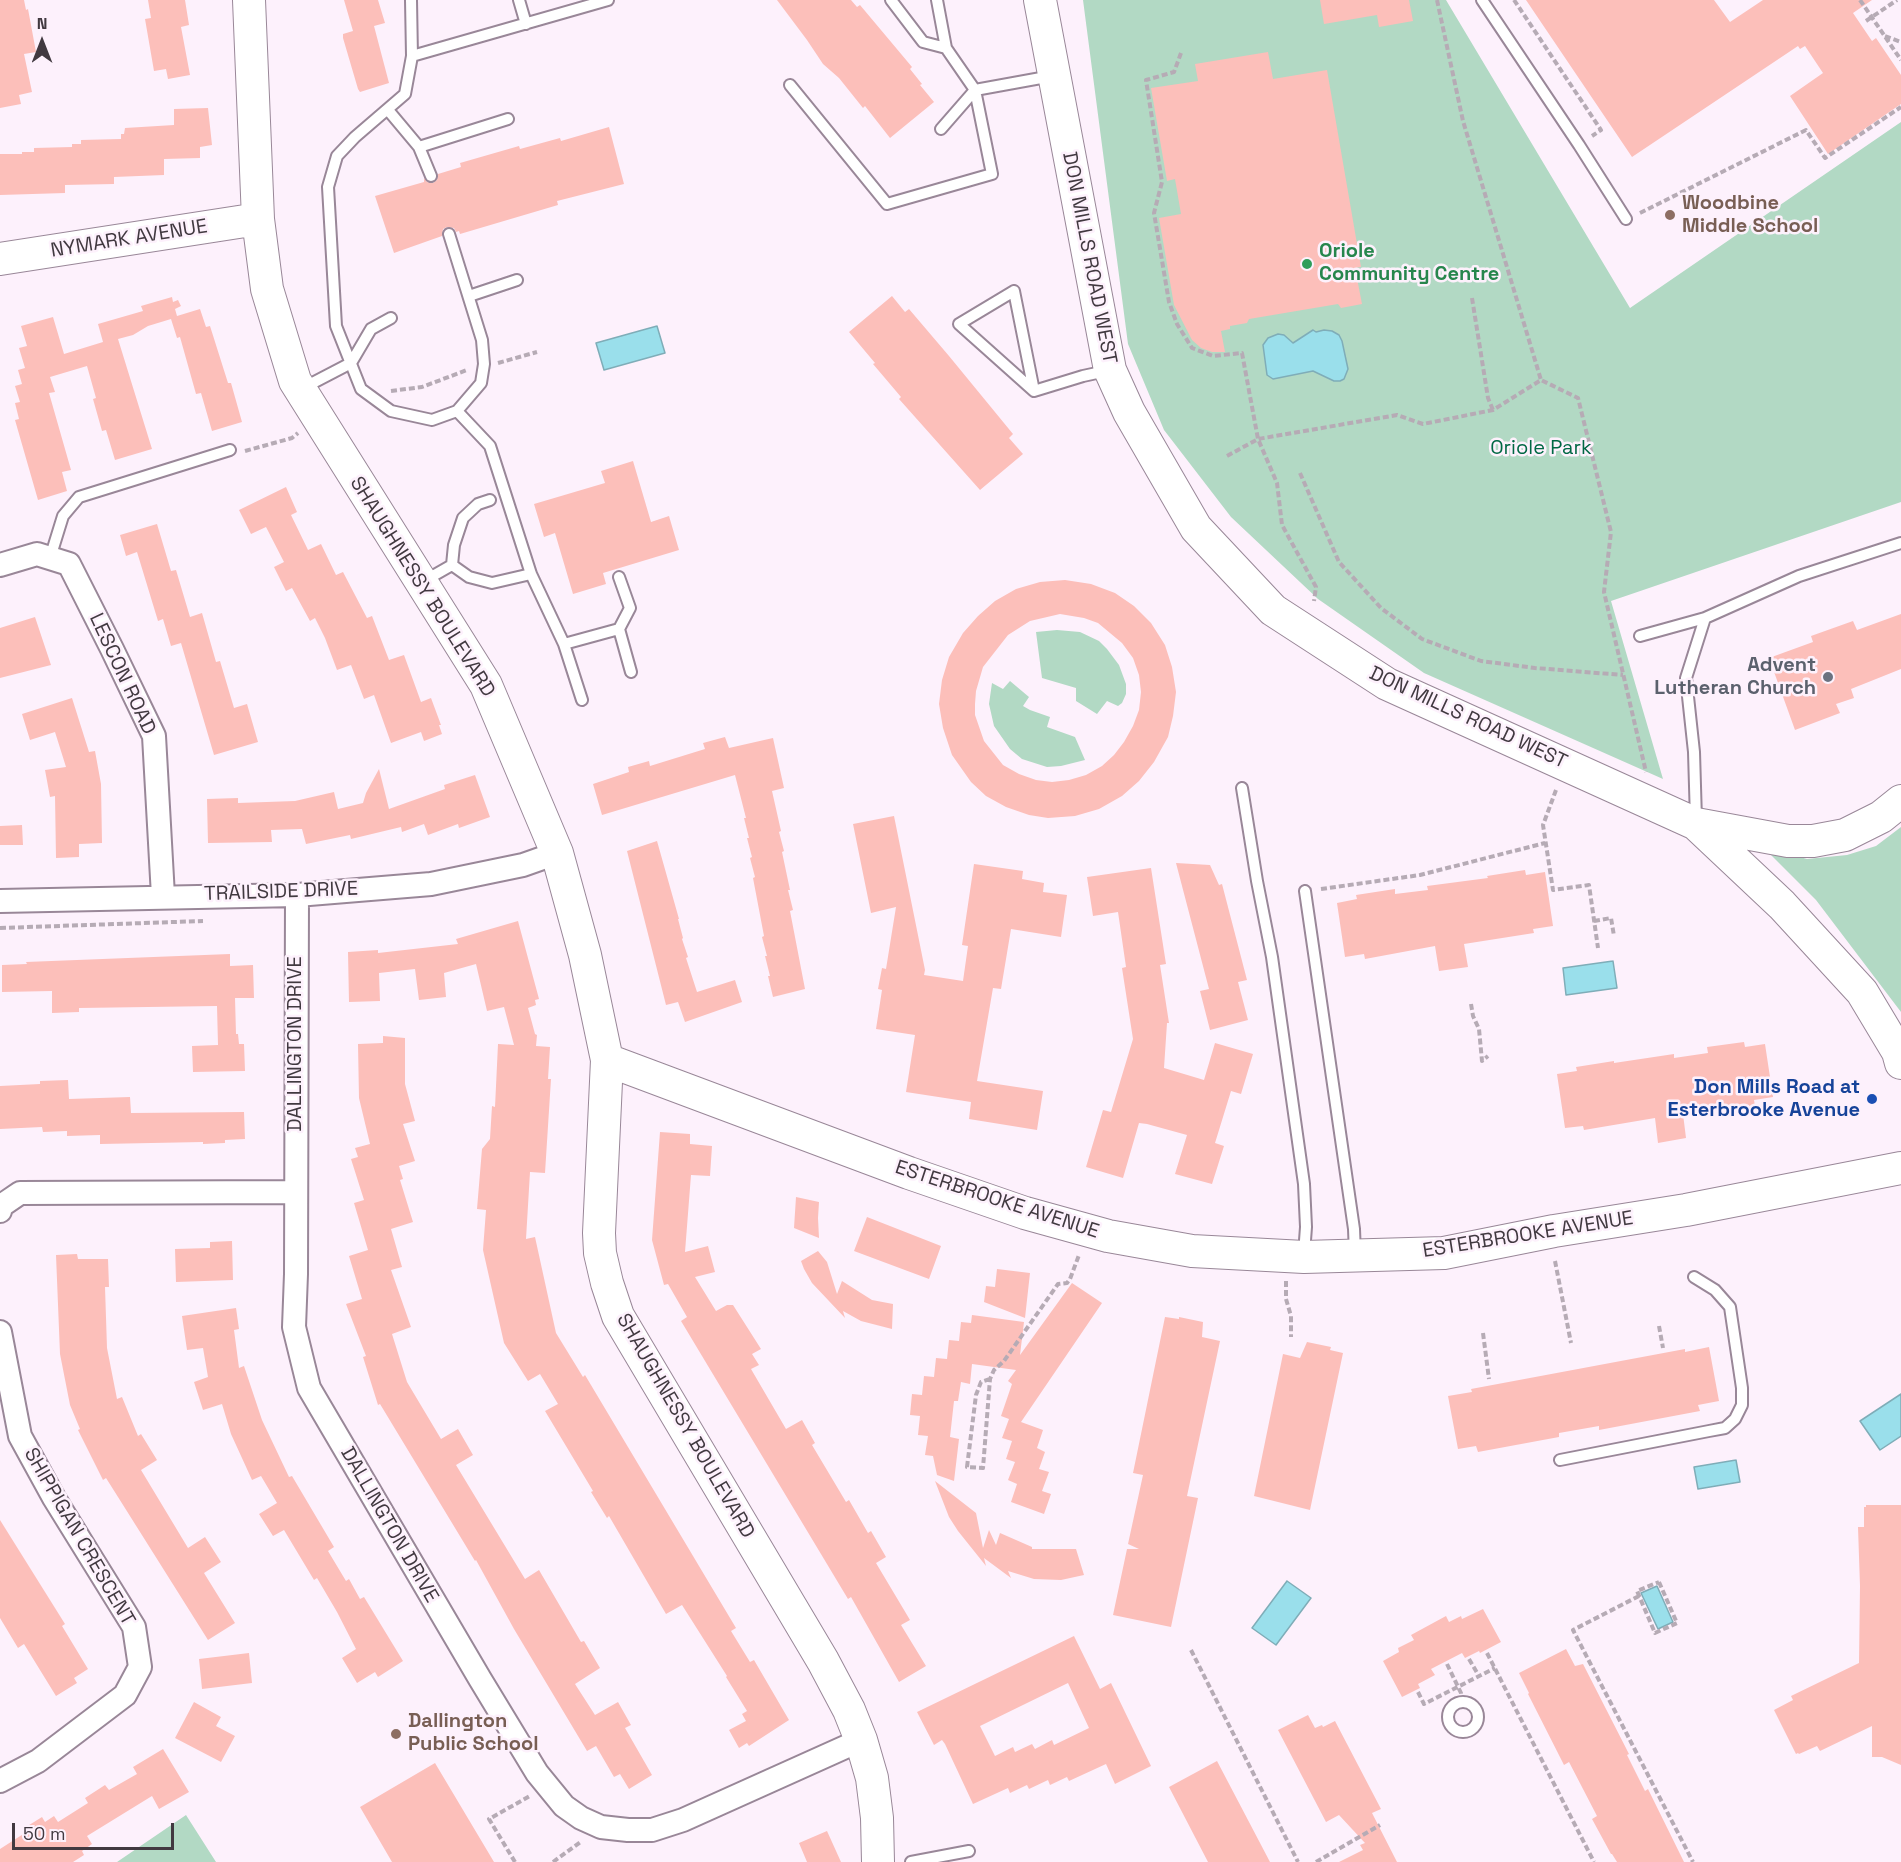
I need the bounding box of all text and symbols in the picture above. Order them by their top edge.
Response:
north arrow [12,12,72,72]
text: N [37,13,47,34]
street label: DON MILLS ROAD WEST [1057,150,1121,366]
place label: Woodbine Middle School [1682,192,1818,239]
marker: Woodbine Middle School [1663,208,1677,222]
street label: NYMARK AVENUE [49,215,209,263]
place label: Oriole Community Centre [1319,240,1499,287]
marker: Oriole Community Centre [1300,257,1314,271]
park label: Oriole Park [1490,437,1592,461]
street label: SHAUGHNESSY BOULEVARD [344,472,500,702]
street label: LESCON ROAD [83,610,161,738]
place label: Advent Lutheran Church [1654,654,1816,701]
street label: DON MILLS ROAD WEST [1365,662,1571,774]
marker: Advent Lutheran Church [1821,670,1835,684]
street label: TRAILSIDE DRIVE [204,877,358,907]
street label: DALLINGTON DRIVE [284,956,308,1132]
place label: Don Mills Road at Esterbrooke Avenue [1668,1076,1860,1123]
marker: Don Mills Road at Esterbrooke Avenue [1865,1092,1879,1106]
street label: ESTERBROOKE AVENUE [892,1156,1102,1244]
street label: ESTERBROOKE AVENUE [1421,1207,1635,1263]
street label: SHAUGHNESSY BOULEVARD [611,1309,759,1543]
street label: DALLINGTON DRIVE [335,1443,443,1607]
street label: SHIPPIGAN CRESCENT [18,1444,140,1630]
place label: Dallington Public School [408,1710,539,1757]
marker: Dallington Public School [389,1727,403,1741]
scale bar [15,1811,177,1849]
text: 50 m [23,1822,65,1845]

